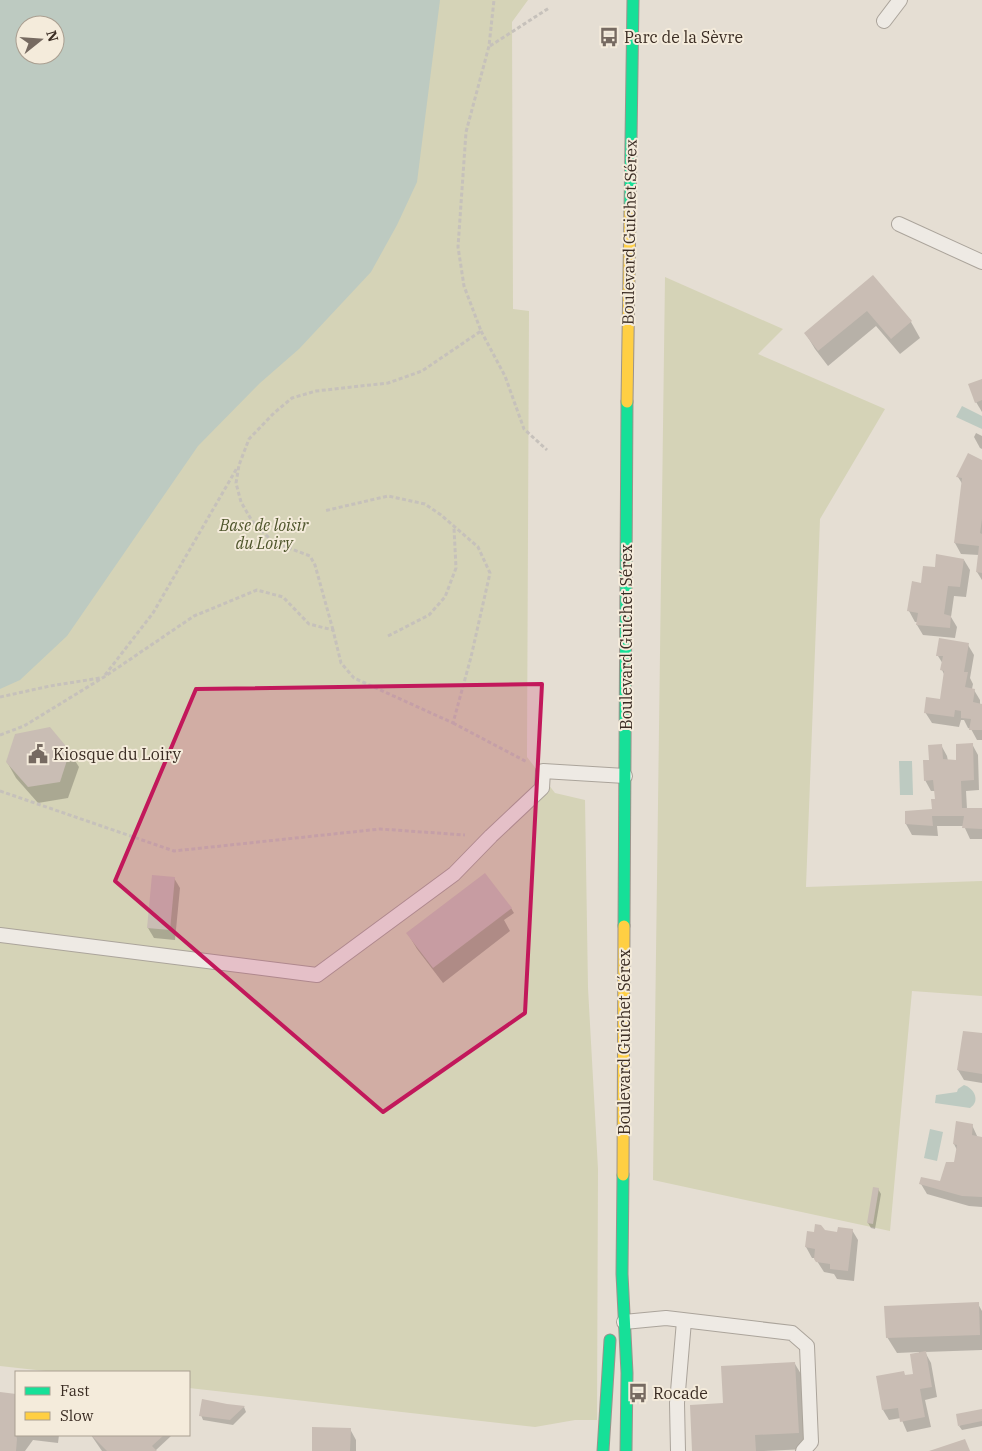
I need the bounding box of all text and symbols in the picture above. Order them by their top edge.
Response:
north arrow [15,15,65,65]
bus stop icon: Parc de la Sèvre [598,26,620,48]
place label: Parc de la Sèvre [624,27,743,47]
text: N [42,28,63,44]
street label: Boulevard Guichet Sérex [617,139,641,325]
park label: Base de loisir du Loiry [218,515,310,553]
street label: Boulevard Guichet Sérex [616,544,636,730]
public building icon: Kiosque du Loiry [27,743,49,765]
place label: Kiosque du Loiry [53,744,181,764]
street label: Boulevard Guichet Sérex [614,949,634,1135]
legend [15,1371,190,1436]
text: Fast [60,1381,90,1400]
bus stop icon: Rocade [627,1382,649,1404]
place label: Rocade [653,1383,708,1403]
text: Slow [60,1406,94,1425]

